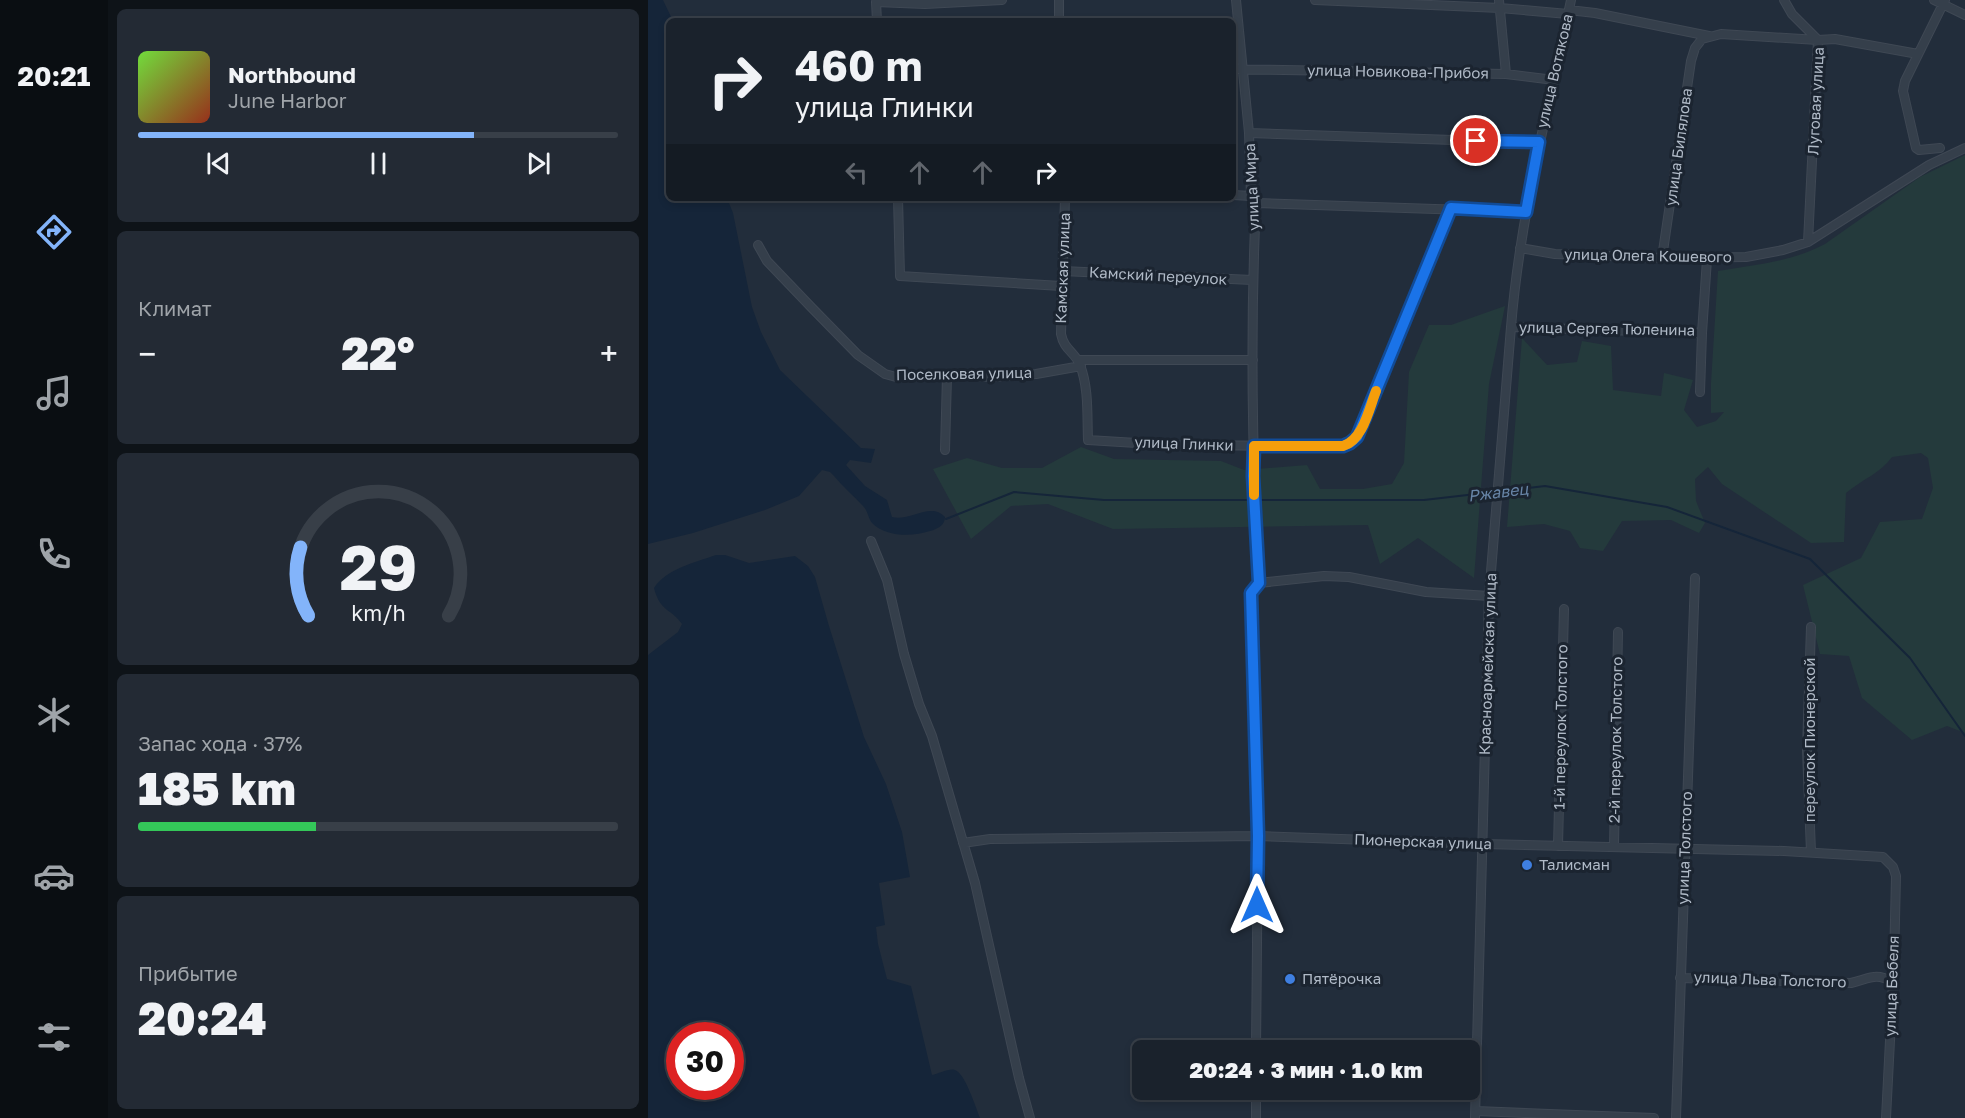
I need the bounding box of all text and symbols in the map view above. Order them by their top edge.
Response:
street label: улица Вотякова [1532,12,1576,130]
text: 460 m [795,40,922,90]
icon: right [696,42,774,120]
street label: Луговая улица [1803,47,1827,155]
text: 20:21 [17,60,91,92]
street label: улица Новикова-Прибоя [1307,60,1489,82]
text: Northbound [228,61,356,88]
street label: улица Билялова [1661,87,1695,207]
text: June Harbor [228,88,347,112]
text: улица Глинки [795,91,974,123]
pin [1450,115,1501,166]
icon: arrive [1459,124,1492,157]
street label: улица Мира [1240,143,1262,231]
icon: previous [202,147,235,180]
icon: pause [362,147,395,180]
icon: next [522,147,555,180]
icon: left [840,156,873,189]
icon: ahead [903,156,936,189]
icon: ahead [966,156,999,189]
icon: right [1029,156,1062,189]
icon: directions [33,211,75,253]
street label: Камская улица [1051,212,1073,324]
street label: улица Олега Кошевого [1564,245,1732,265]
street label: Камский переулок [1089,262,1228,288]
text: Климат [138,296,212,320]
street label: улица Сергея Тюленина [1519,317,1695,339]
text: 22° [341,326,415,380]
text: − [138,334,156,373]
text: + [600,334,618,373]
street label: Поселковая улица [896,363,1032,383]
icon: music [33,372,75,414]
street label: улица Глинки [1134,432,1234,454]
water label: Ржавец [1467,478,1530,506]
text: 29 [339,529,417,604]
icon: phone [33,533,75,575]
street label: Красноармейская улица [1475,573,1499,755]
text: km/h [351,600,405,626]
street label: 1-й переулок Толстого [1550,644,1570,810]
street label: 2-й переулок Толстого [1605,657,1625,823]
street label: переулок Пионерской [1800,658,1818,822]
icon: climate [33,694,75,736]
text: Запас хода · 37% [138,731,302,755]
text: 185 km [138,761,296,815]
street label: улица Толстого [1673,791,1695,905]
street label: Пионерская улица [1354,830,1492,852]
icon: car [33,855,75,897]
place label: Талисман [1539,855,1610,873]
marker: Талисман [1520,858,1534,872]
position arrow [1225,873,1289,937]
street label: улица Бебеля [1880,935,1902,1037]
text: Прибытие [138,961,238,985]
street label: улица Льва Толстого [1693,967,1847,991]
place label: Пятёрочка [1302,969,1381,987]
marker: Пятёрочка [1283,972,1297,986]
text: 20:24 [138,991,267,1045]
icon: filters [33,1016,75,1058]
speed limit sign: 30 [666,1022,744,1100]
text: 20:24 · 3 мин · 1.0 km [1189,1056,1423,1083]

